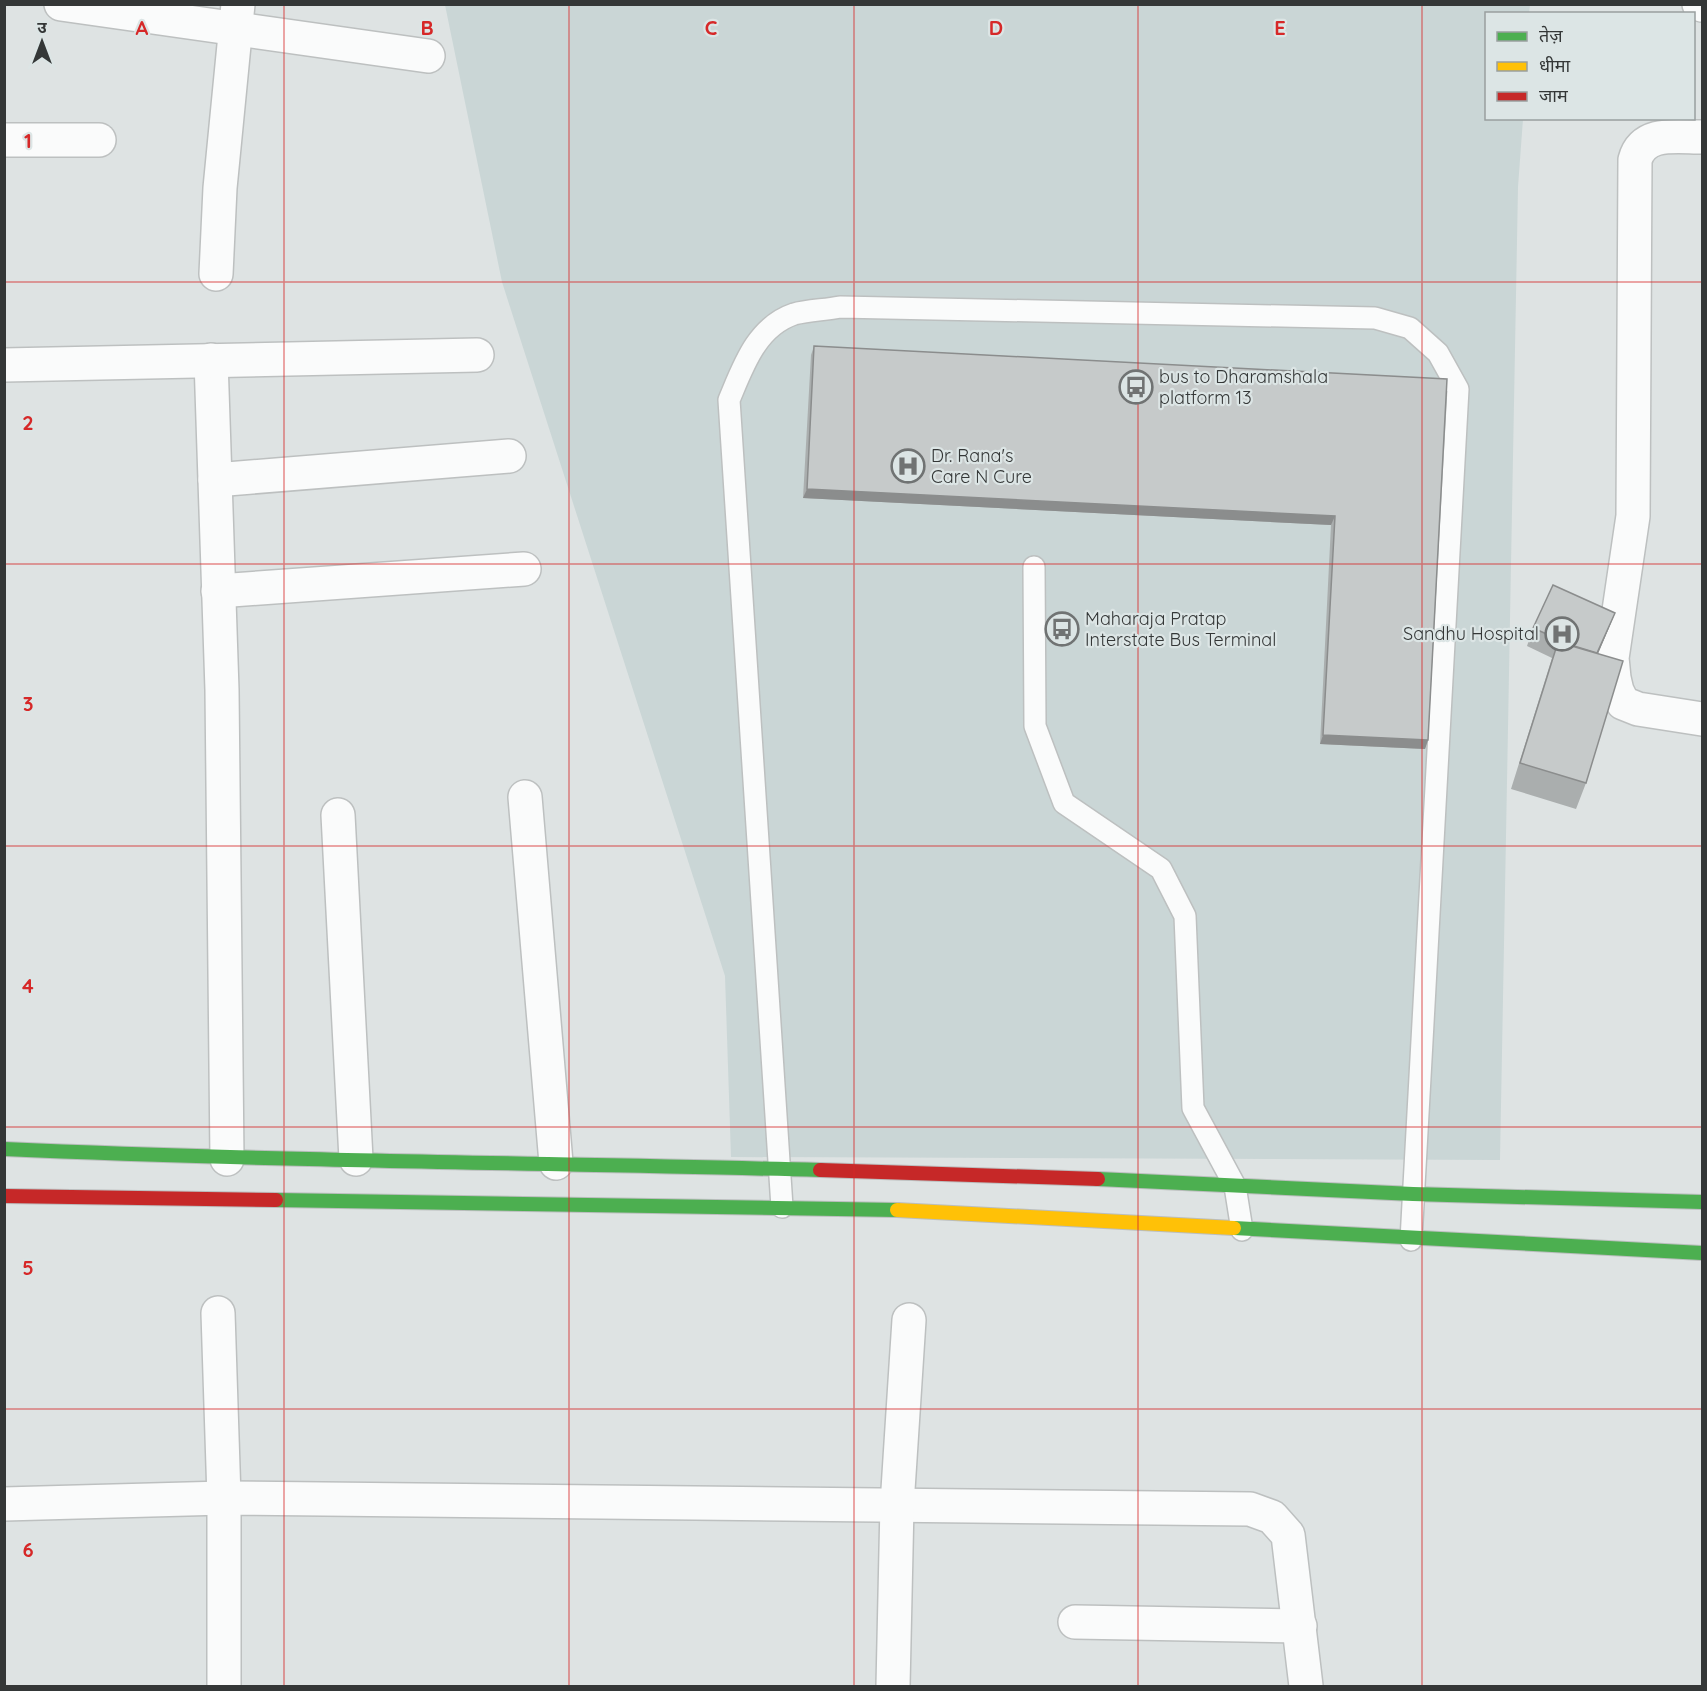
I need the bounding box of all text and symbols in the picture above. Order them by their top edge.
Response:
north arrow [12,12,72,72]
legend [1485,12,1695,120]
text: A [136,15,149,40]
text: B [420,15,434,40]
text: C [705,15,718,40]
text: D [989,15,1003,40]
text: E [1274,15,1286,40]
text: उ [37,17,47,37]
text: तेज़ [1539,24,1563,47]
text: धीमा [1539,54,1570,77]
text: जाम [1539,84,1569,107]
text: 1 [24,128,32,153]
place label: bus to Dharamshala platform 13 [1159,365,1328,409]
bus stop icon: bus to Dharamshala platform 13 [1118,369,1154,405]
text: 2 [22,410,34,435]
place label: Dr. Rana's Care N Cure [931,444,1032,488]
hospital icon: Dr. Rana's Care N Cure [890,448,926,484]
place label: Maharaja Pratap Interstate Bus Terminal [1085,607,1276,651]
bus stop icon: Maharaja Pratap Interstate Bus Terminal [1044,611,1080,647]
hospital icon: Sandhu Hospital [1544,616,1580,652]
place label: Sandhu Hospital [1403,622,1539,645]
text: 3 [23,691,33,716]
text: 4 [22,973,34,998]
text: 5 [22,1255,34,1280]
text: 6 [22,1537,34,1562]

